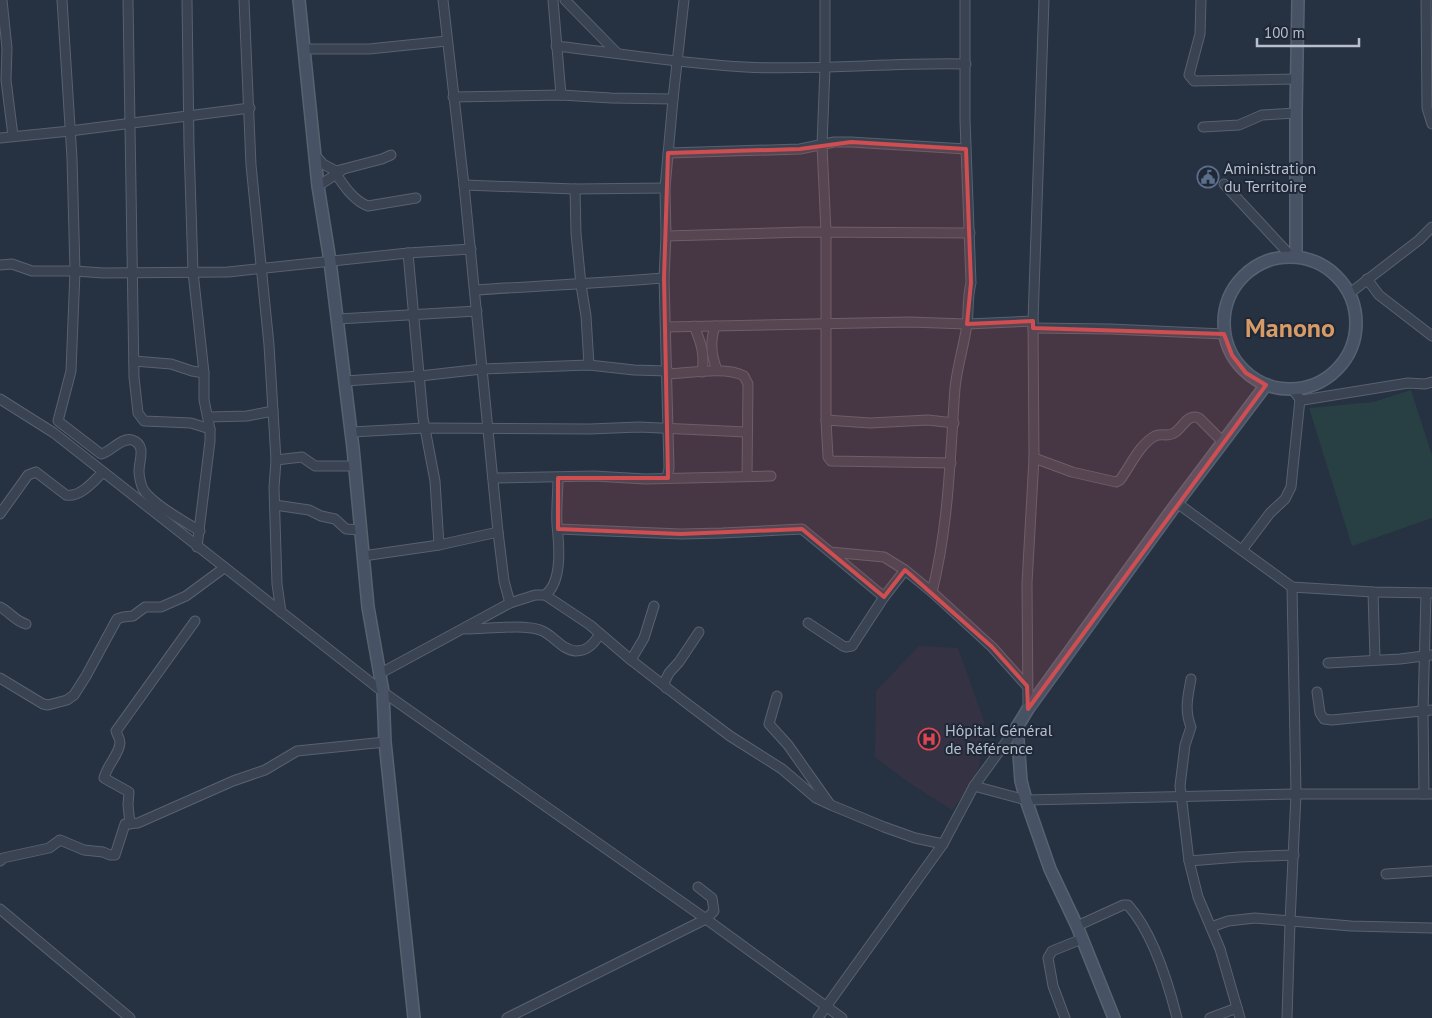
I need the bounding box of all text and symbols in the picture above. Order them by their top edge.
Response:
scale bar [1257,15,1360,47]
text: 100 m [1264,23,1305,42]
place label: Aministration du Territoire [1224,158,1316,196]
public building icon: Aministration du Territoire [1196,165,1220,189]
district label: Manono [1245,311,1335,344]
place label: Hôpital Général de Référence [945,720,1053,758]
hospital icon: Hôpital Général de Référence [917,727,941,751]

